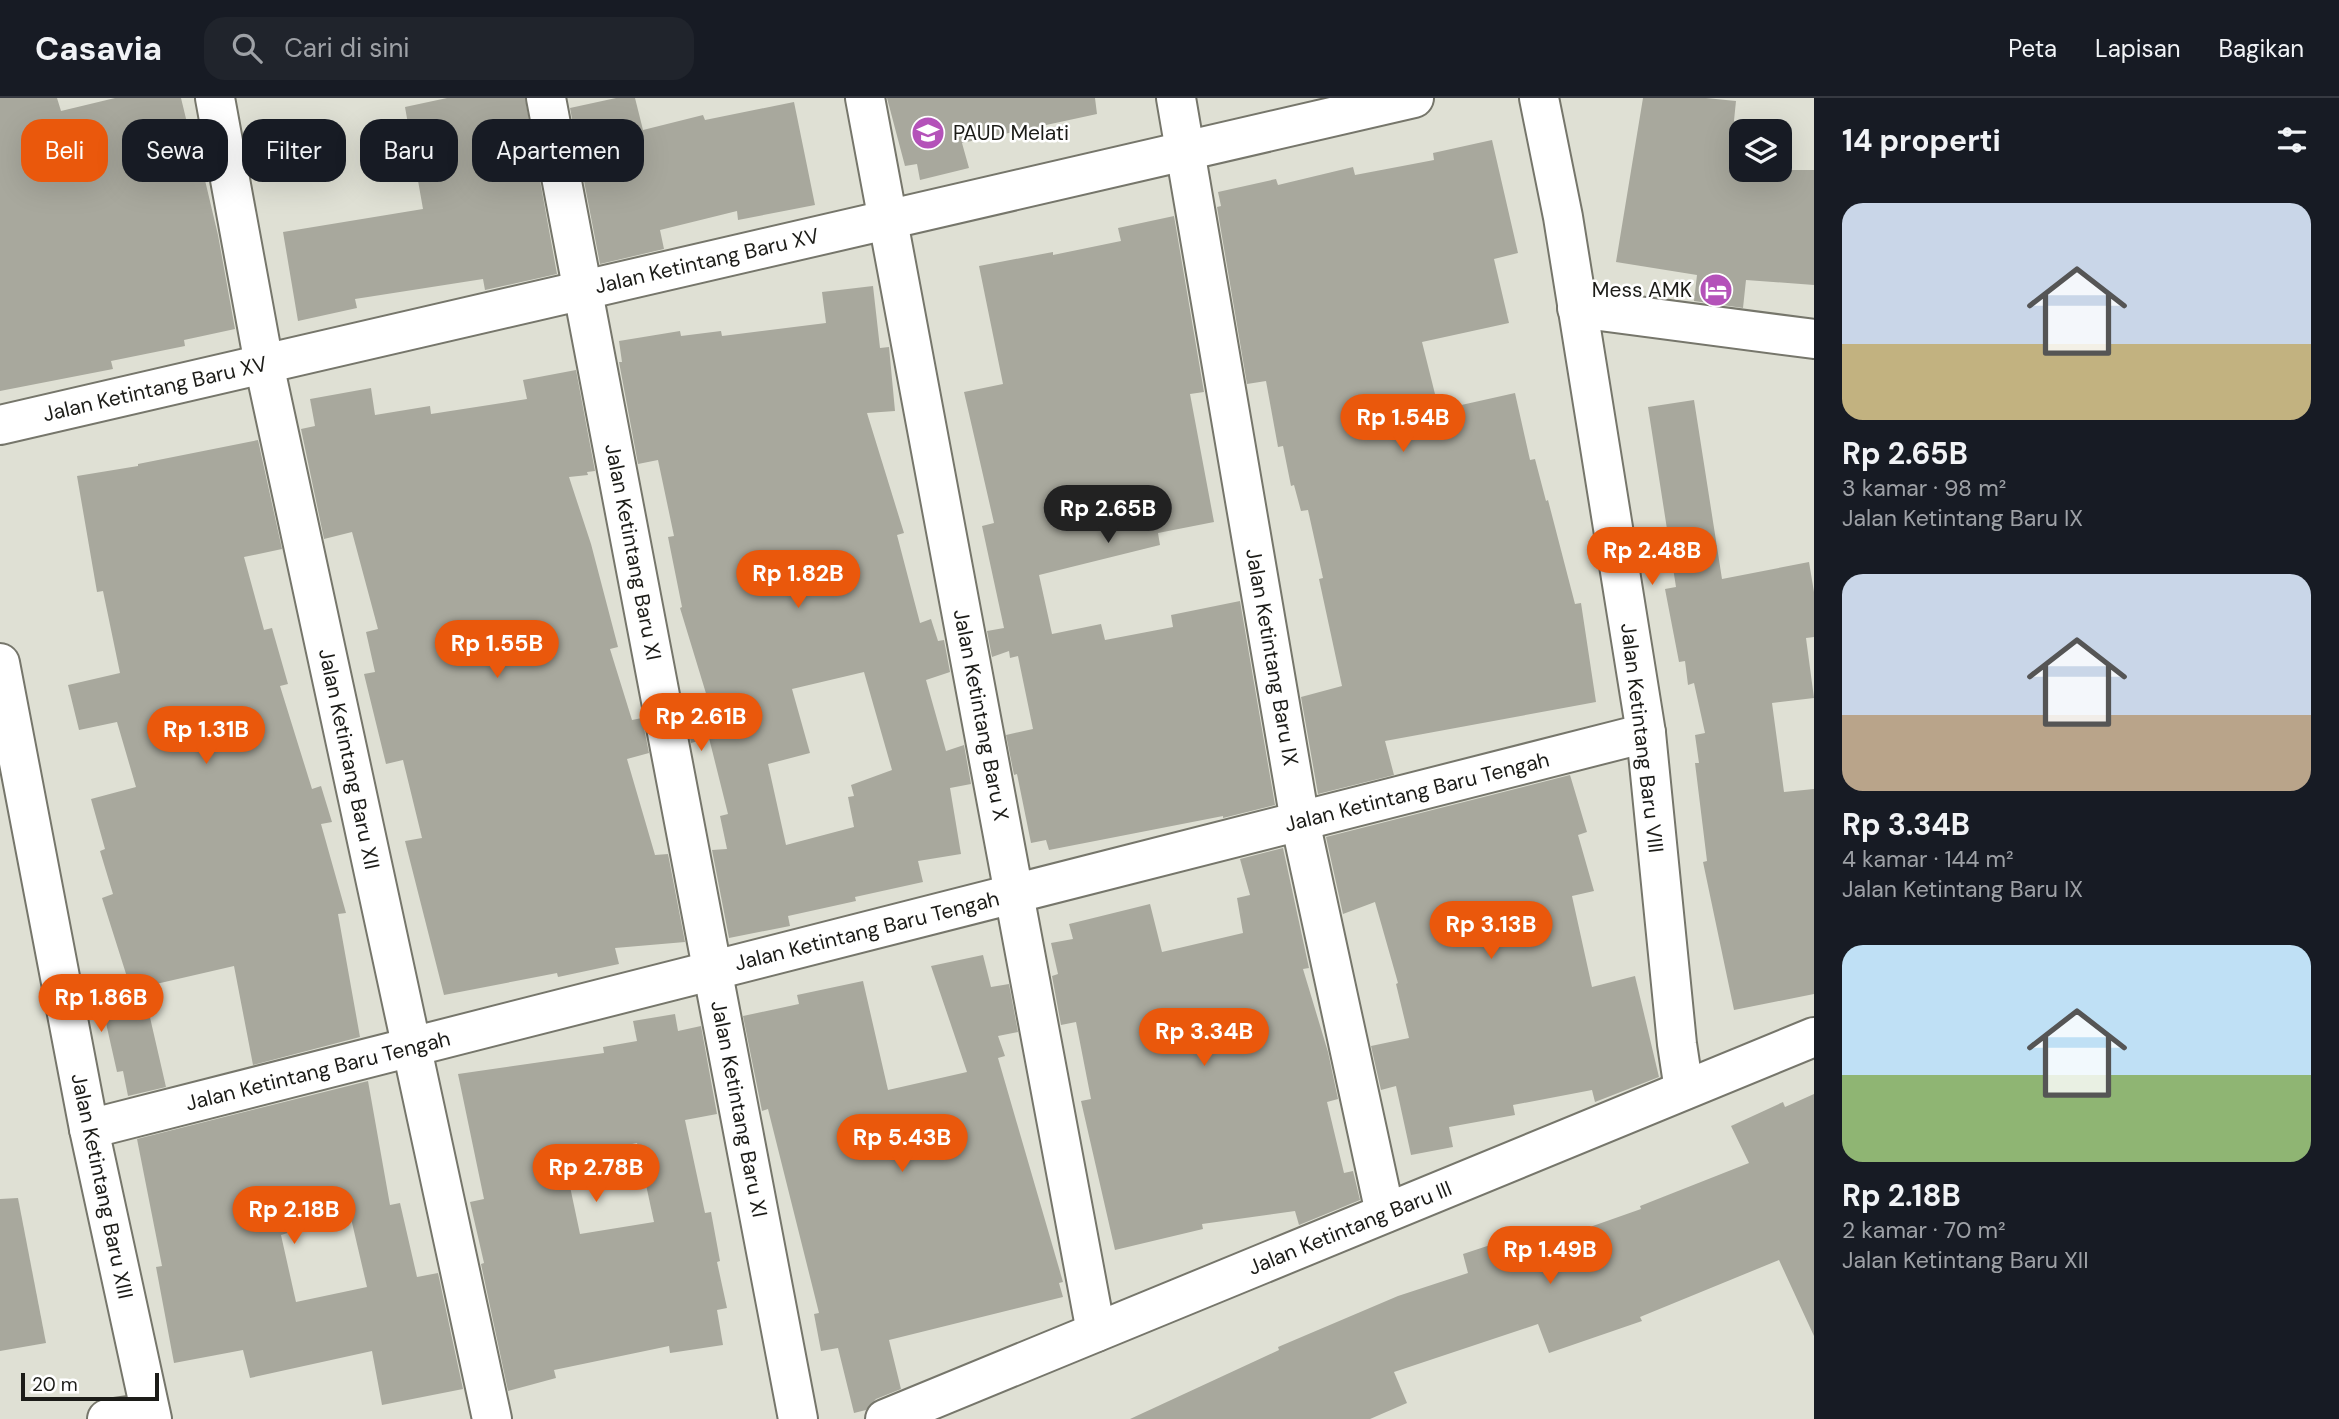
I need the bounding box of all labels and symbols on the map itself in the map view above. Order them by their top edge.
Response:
school or university icon: PAUD Melati [909,114,947,152]
place label: PAUD Melati [953,119,1069,147]
street label: Jalan Ketintang Baru XV [592,222,822,300]
hotel icon: Mess AMK [1697,271,1735,309]
place label: Mess AMK [1592,276,1692,304]
street label: Jalan Ketintang Baru XV [40,350,270,428]
pin: Rp 1.54B [1331,394,1475,454]
street label: Jalan Ketintang Baru XI [598,441,668,663]
pin: Rp 2.65B [1036,486,1180,545]
pin: Rp 2.48B [1580,528,1724,587]
street label: Jalan Ketintang Baru IX [1239,546,1305,768]
pin: Rp 1.82B [726,550,870,610]
street label: Jalan Ketintang Baru X [947,607,1015,823]
pin: Rp 1.55B [425,620,569,680]
street label: Jalan Ketintang Baru VIII [1614,621,1670,855]
street label: Jalan Ketintang Baru XII [312,646,386,872]
pin: Rp 2.61B [629,694,773,753]
pin: Rp 1.31B [134,706,278,766]
street label: Jalan Ketintang Baru Tengah [1282,746,1552,838]
street label: Jalan Ketintang Baru Tengah [732,885,1002,977]
pin: Rp 3.13B [1419,902,1563,961]
pin: Rp 1.86B [29,974,173,1034]
street label: Jalan Ketintang Baru XI [704,998,774,1220]
pin: Rp 3.34B [1132,1009,1276,1068]
street label: Jalan Ketintang Baru Tengah [183,1025,453,1117]
street label: Jalan Ketintang Baru XIII [64,1071,140,1301]
pin: Rp 5.43B [830,1114,974,1174]
pin: Rp 2.78B [524,1144,668,1204]
street label: Jalan Ketintang Baru III [1244,1174,1456,1282]
pin: Rp 2.18B [222,1186,366,1246]
pin: Rp 1.49B [1478,1226,1622,1286]
scale bar [21,1370,159,1402]

